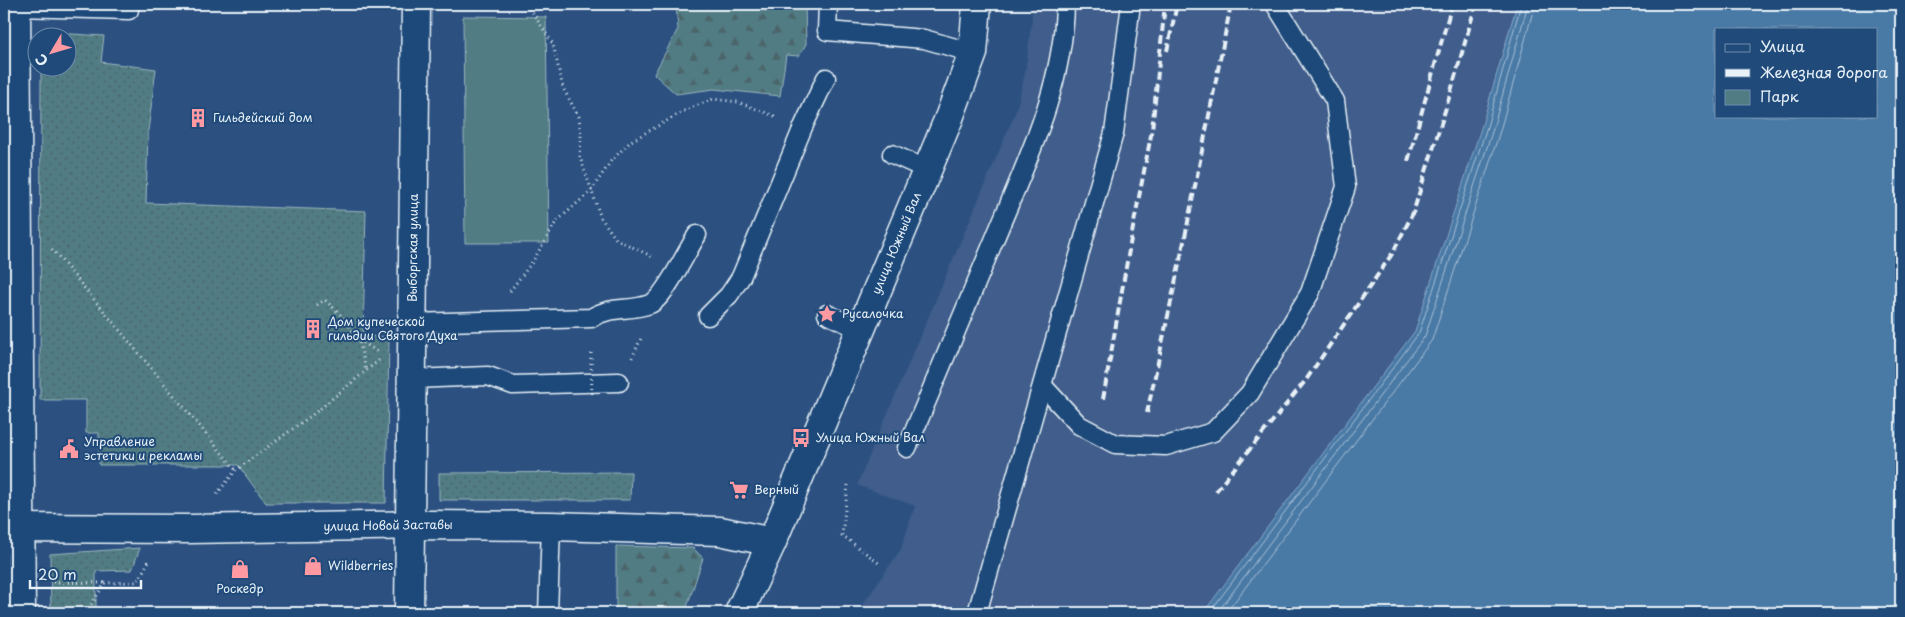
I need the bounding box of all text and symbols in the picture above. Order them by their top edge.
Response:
north arrow [28,28,78,78]
legend [1715,28,1878,118]
text: Улица [1760,34,1805,57]
text: С [30,50,53,71]
text: Железная дорога [1760,60,1888,83]
text: Парк [1760,84,1799,107]
building icon: Гильдейский дом [187,107,209,129]
place label: Гильдейский дом [213,108,313,126]
street label: улица Южный Вал [866,189,925,297]
street label: Выборгская улица [403,193,422,302]
place icon: Русалочка [816,303,838,325]
place label: Русалочка [842,304,904,322]
place label: Дом купеческой гильдии Святого Духа [327,312,458,344]
building icon: Дом купеческой гильдии Святого Духа [302,318,324,340]
bus stop icon: Улица Южный Вал [790,427,812,449]
place label: Улица Южный Вал [816,428,925,446]
place label: Управление эстетики и рекламы [84,432,202,464]
public building icon: Управление эстетики и рекламы [58,438,80,460]
supermarket icon: Верный [728,479,750,501]
place label: Верный [754,480,799,498]
street label: улица Новой Заставы [323,515,453,535]
shop icon: Wildberries [302,555,324,577]
place label: Wildberries [328,556,394,574]
scale bar [30,557,141,589]
shop icon: Роскедр [229,558,251,580]
text: 20 m [38,562,77,585]
place label: Роскедр [216,579,264,597]

